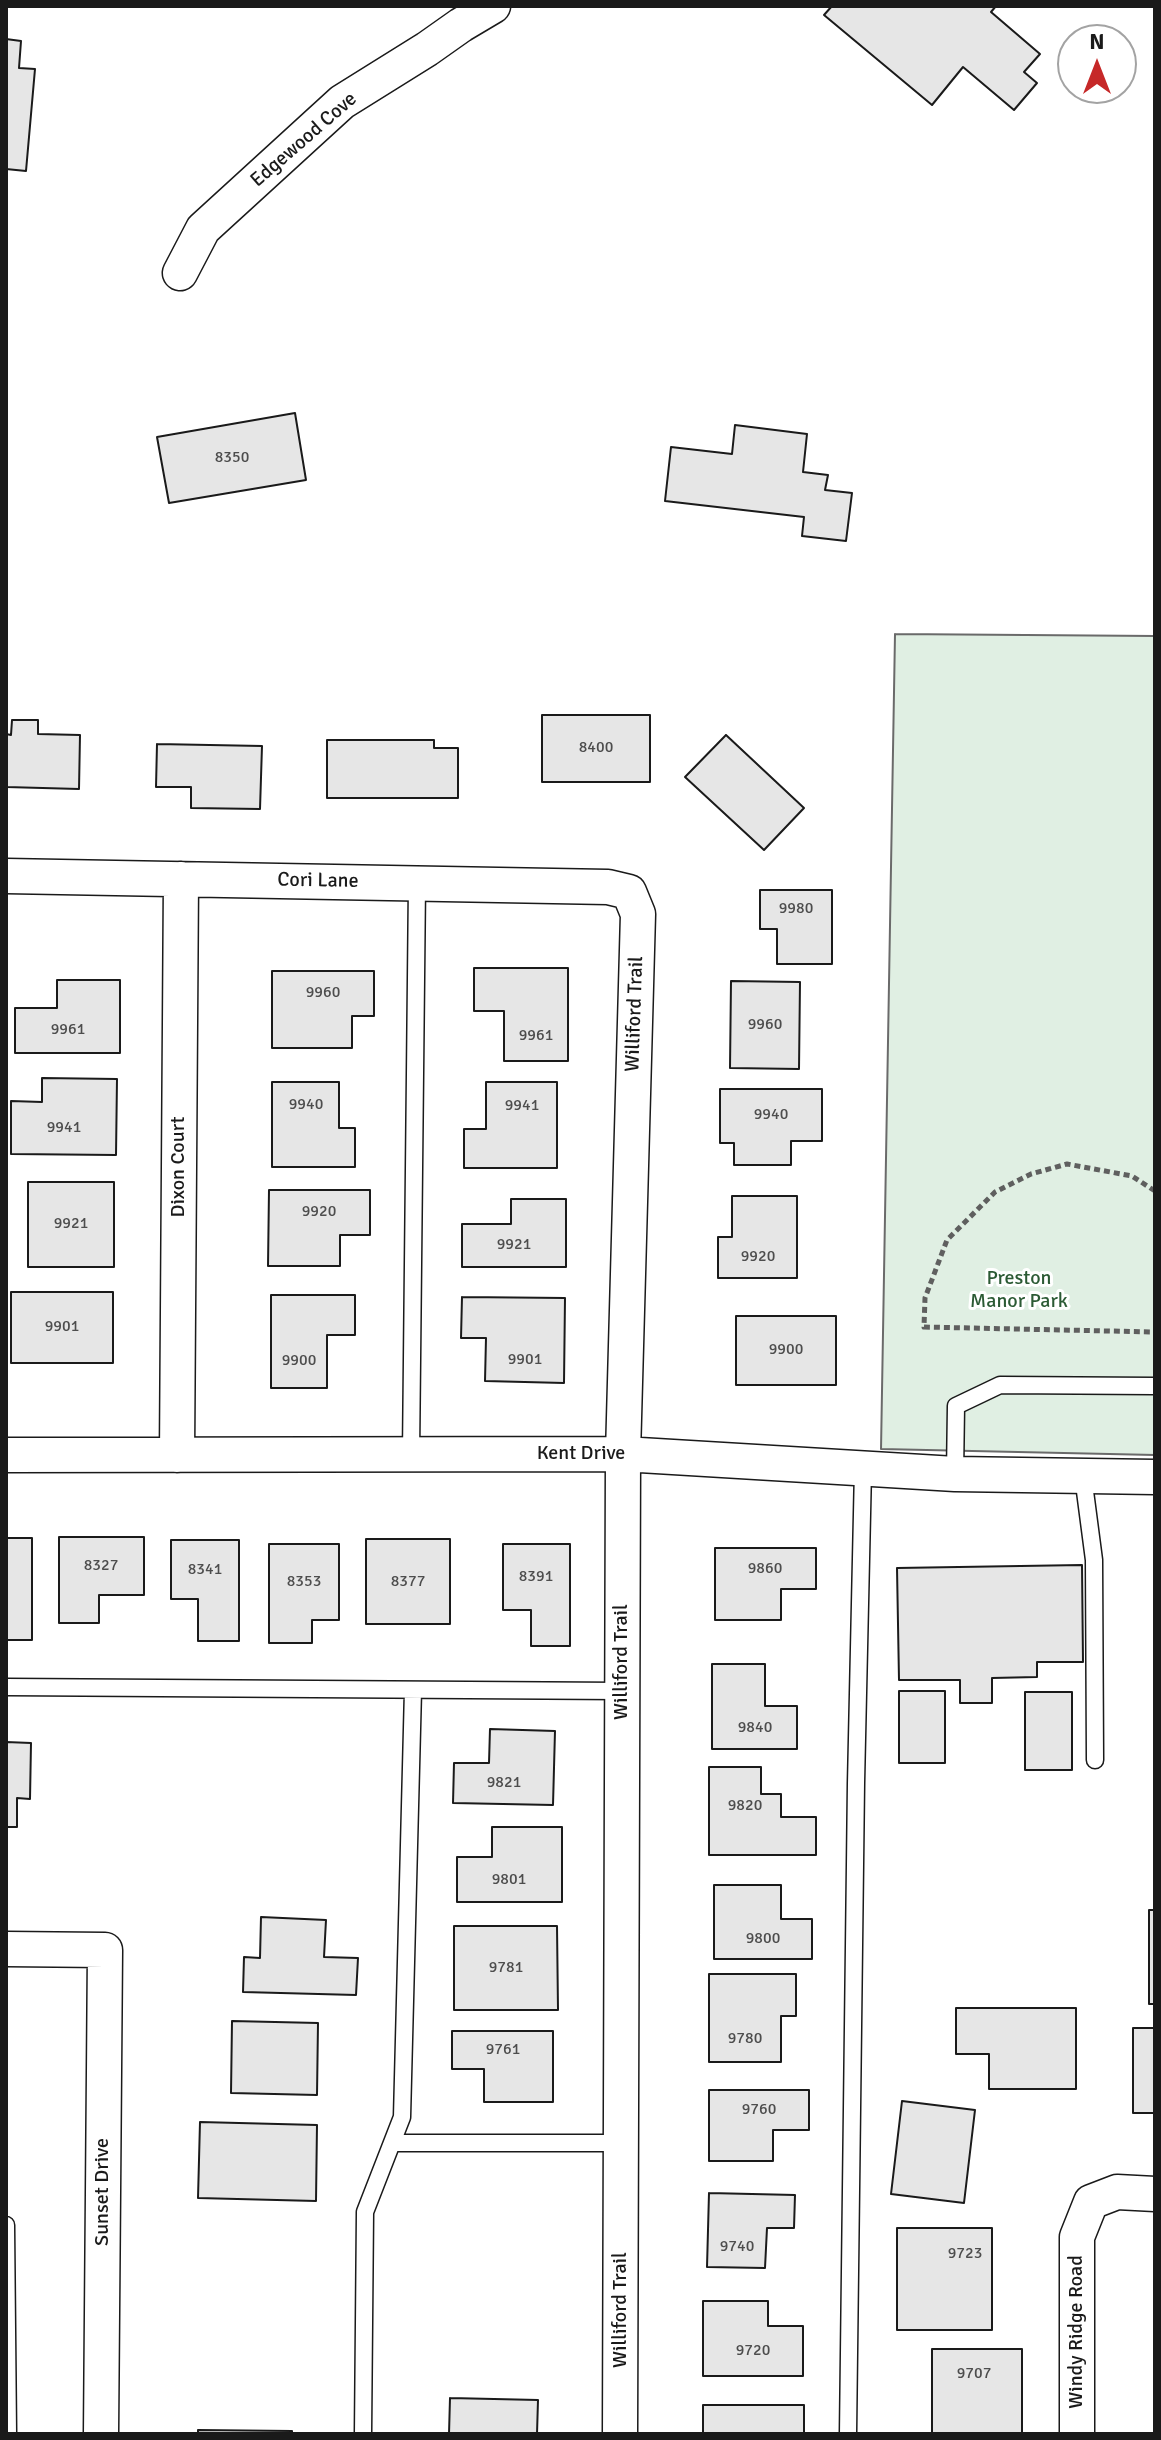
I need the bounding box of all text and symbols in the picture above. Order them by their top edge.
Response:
north arrow [1057,24,1137,104]
text: N [1089,28,1105,55]
street label: Edgewood Cove [246,87,362,193]
house number: 8350 [215,448,249,468]
house number: 8400 [579,738,613,758]
street label: Cori Lane [277,868,359,894]
house number: 9980 [779,899,813,919]
street label: Williford Trail [621,956,649,1072]
house number: 9960 [306,983,340,1003]
house number: 9960 [748,1015,782,1035]
house number: 9961 [51,1020,85,1040]
house number: 9961 [519,1026,553,1046]
house number: 9940 [289,1095,323,1115]
house number: 9941 [505,1096,539,1116]
house number: 9940 [754,1105,788,1125]
street label: Dixon Court [167,1117,191,1217]
house number: 9941 [47,1118,81,1138]
house number: 9920 [302,1202,336,1222]
house number: 9921 [54,1214,88,1234]
house number: 9921 [497,1235,531,1255]
house number: 9920 [741,1247,775,1267]
park label: Preston Manor Park [970,1267,1068,1314]
house number: 9901 [45,1317,79,1337]
house number: 9900 [769,1340,803,1360]
house number: 9901 [508,1350,542,1370]
house number: 9900 [282,1351,316,1371]
street label: Kent Drive [537,1442,625,1466]
house number: 8327 [84,1556,118,1576]
house number: 9860 [748,1559,782,1579]
house number: 8341 [188,1560,222,1580]
house number: 8391 [519,1567,553,1587]
house number: 8353 [287,1572,321,1592]
house number: 8377 [391,1572,425,1592]
street label: Williford Trail [610,1604,634,1720]
house number: 9840 [738,1718,772,1738]
house number: 9821 [487,1773,521,1793]
house number: 9820 [728,1796,762,1816]
house number: 9801 [492,1870,526,1890]
house number: 9800 [746,1929,780,1949]
house number: 9781 [489,1958,523,1978]
house number: 9780 [728,2029,762,2049]
house number: 9761 [486,2040,520,2060]
house number: 9760 [742,2100,776,2120]
street label: Sunset Drive [91,2138,115,2246]
house number: 9740 [720,2237,754,2257]
house number: 9723 [948,2244,982,2264]
street label: Williford Trail [609,2252,633,2368]
street label: Windy Ridge Road [1065,2255,1089,2409]
house number: 9720 [736,2341,770,2361]
house number: 9707 [957,2364,991,2384]

